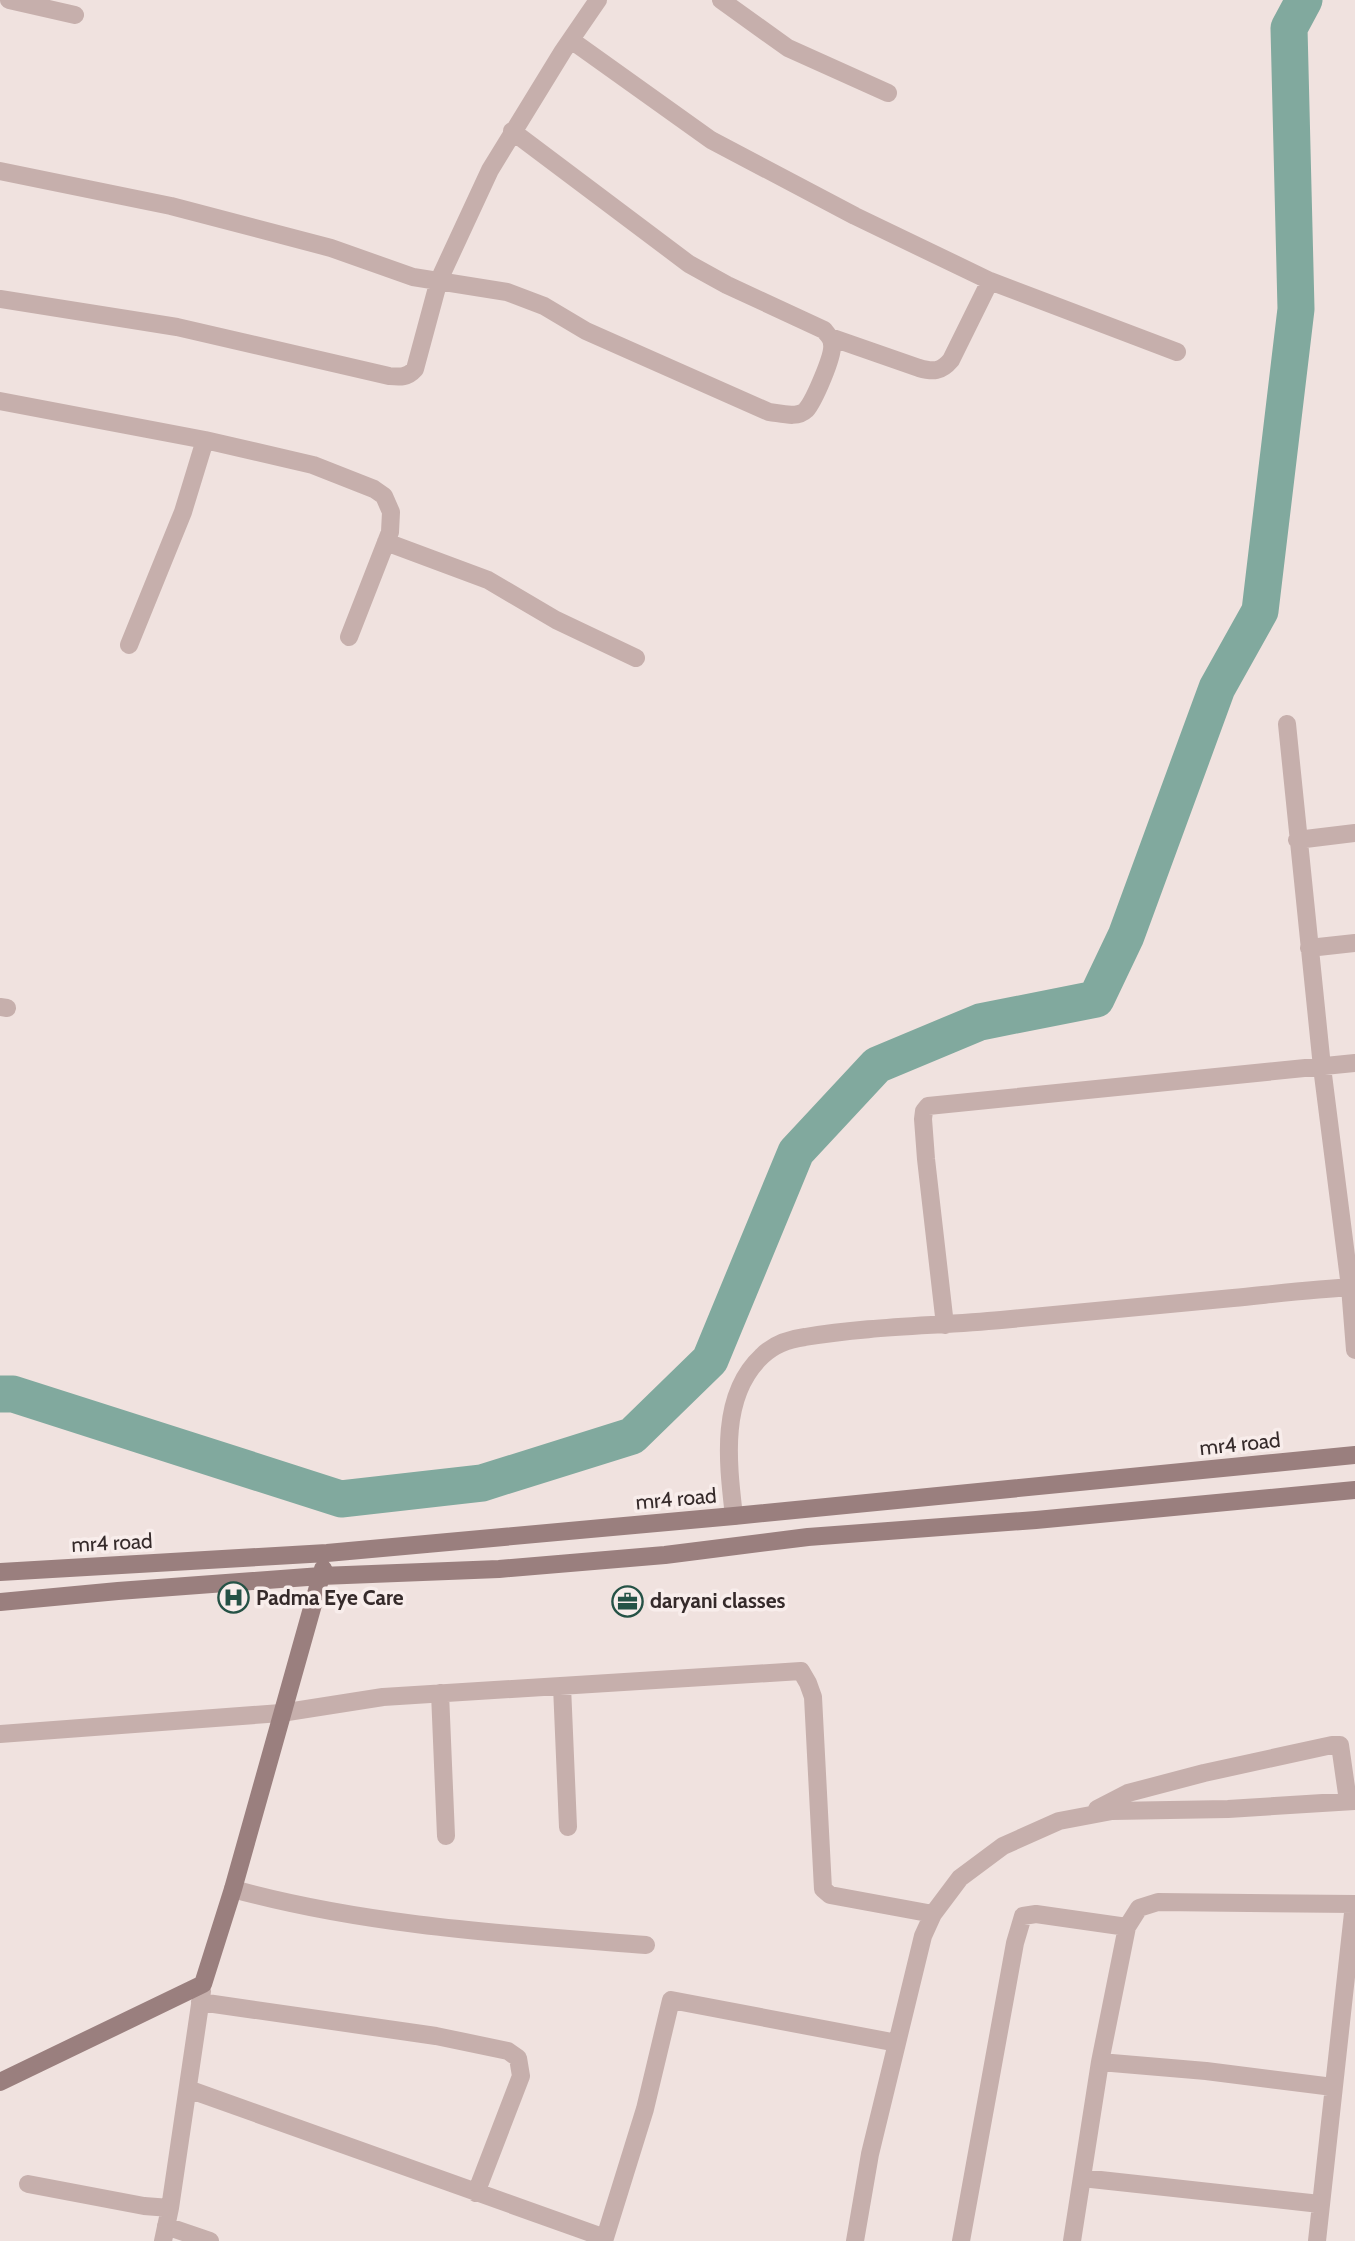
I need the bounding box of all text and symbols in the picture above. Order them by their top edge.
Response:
street label: mr4 road [1198,1427,1282,1460]
street label: mr4 road [634,1483,717,1514]
street label: mr4 road [71,1528,153,1557]
hospital icon: Padma Eye Care [216,1581,250,1615]
office icon: daryani classes [610,1584,644,1618]
place label: Padma Eye Care [256,1585,404,1610]
place label: daryani classes [650,1588,785,1613]

